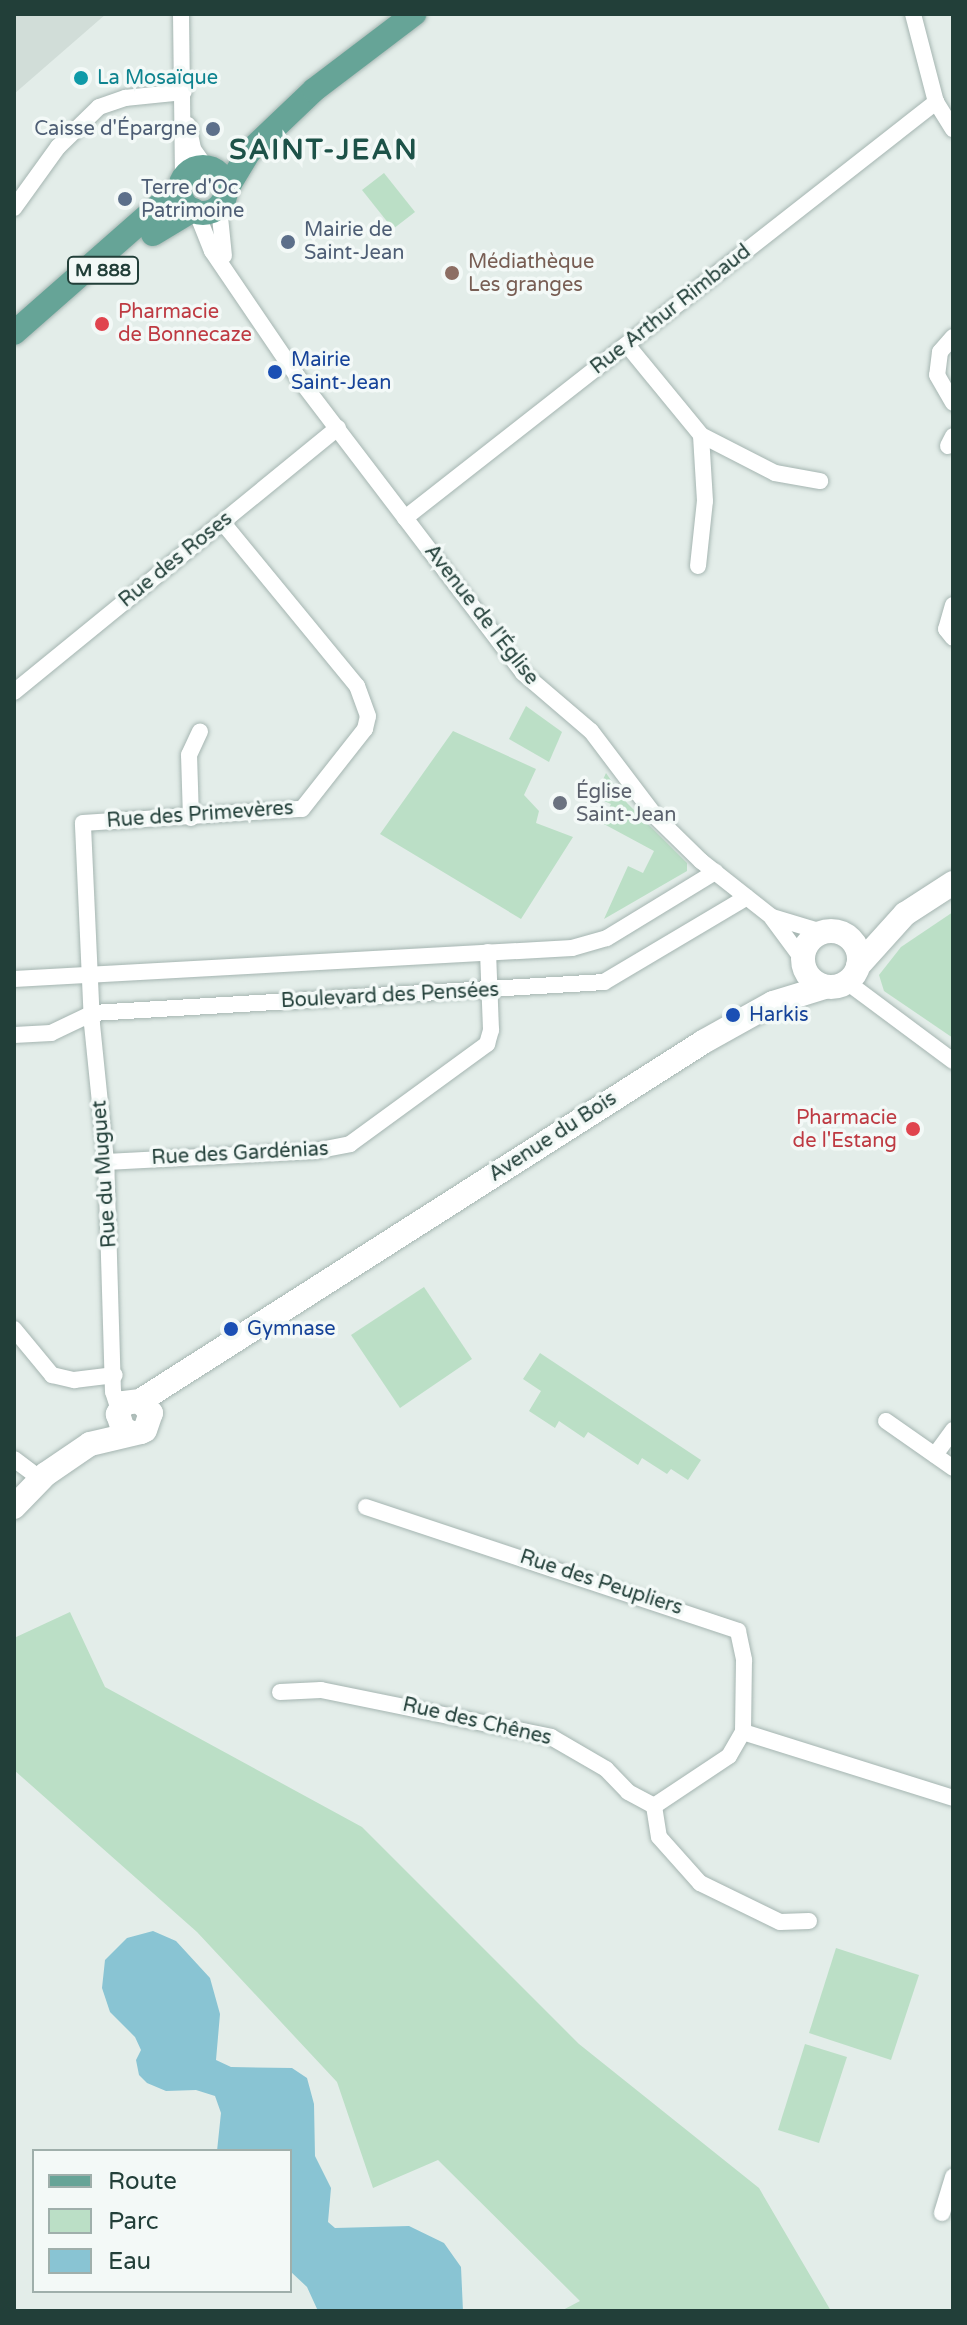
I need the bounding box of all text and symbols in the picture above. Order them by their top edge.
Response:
place label: La Mosaïque [97,66,218,90]
marker: La Mosaïque [72,69,90,87]
place label: Caisse d'Épargne [34,117,197,141]
marker: Caisse d'Épargne [204,120,222,138]
district label: SAINT-JEAN [229,133,419,167]
place label: Terre d'Oc Patrimoine [141,176,244,223]
marker: Terre d'Oc Patrimoine [116,190,134,208]
place label: Mairie de Saint-Jean [304,218,404,265]
marker: Mairie de Saint-Jean [279,233,297,251]
street label: Rue Arthur Rimbaud [586,240,756,380]
place label: Médiathèque Les granges [468,250,594,297]
road number: M 888 [67,256,139,284]
marker: Médiathèque Les granges [443,264,461,282]
place label: Pharmacie de Bonnecaze [118,300,252,347]
marker: Pharmacie de Bonnecaze [93,315,111,333]
place label: Mairie Saint-Jean [291,348,391,395]
marker: Mairie Saint-Jean [266,363,284,381]
street label: Rue des Roses [115,507,237,613]
street label: Avenue de l'Église [419,540,543,690]
place label: Église Saint-Jean [576,780,676,827]
marker: Église Saint-Jean [551,794,569,812]
street label: Rue des Primevères [106,796,294,834]
street label: Boulevard des Pensées [280,978,500,1014]
place label: Harkis [749,1003,808,1027]
marker: Harkis [724,1006,742,1024]
street label: Avenue du Bois [485,1087,621,1187]
street label: Rue du Muguet [88,1099,122,1249]
place label: Pharmacie de l'Estang [793,1106,897,1153]
marker: Pharmacie de l'Estang [904,1120,922,1138]
street label: Rue des Gardénias [151,1137,329,1171]
place label: Gymnase [247,1317,336,1341]
marker: Gymnase [222,1320,240,1338]
street label: Rue des Peupliers [517,1545,685,1621]
street label: Rue des Chênes [400,1693,554,1751]
legend [32,2149,292,2293]
text: Route [108,2167,177,2196]
text: Parc [108,2207,159,2236]
text: Eau [108,2247,151,2276]

